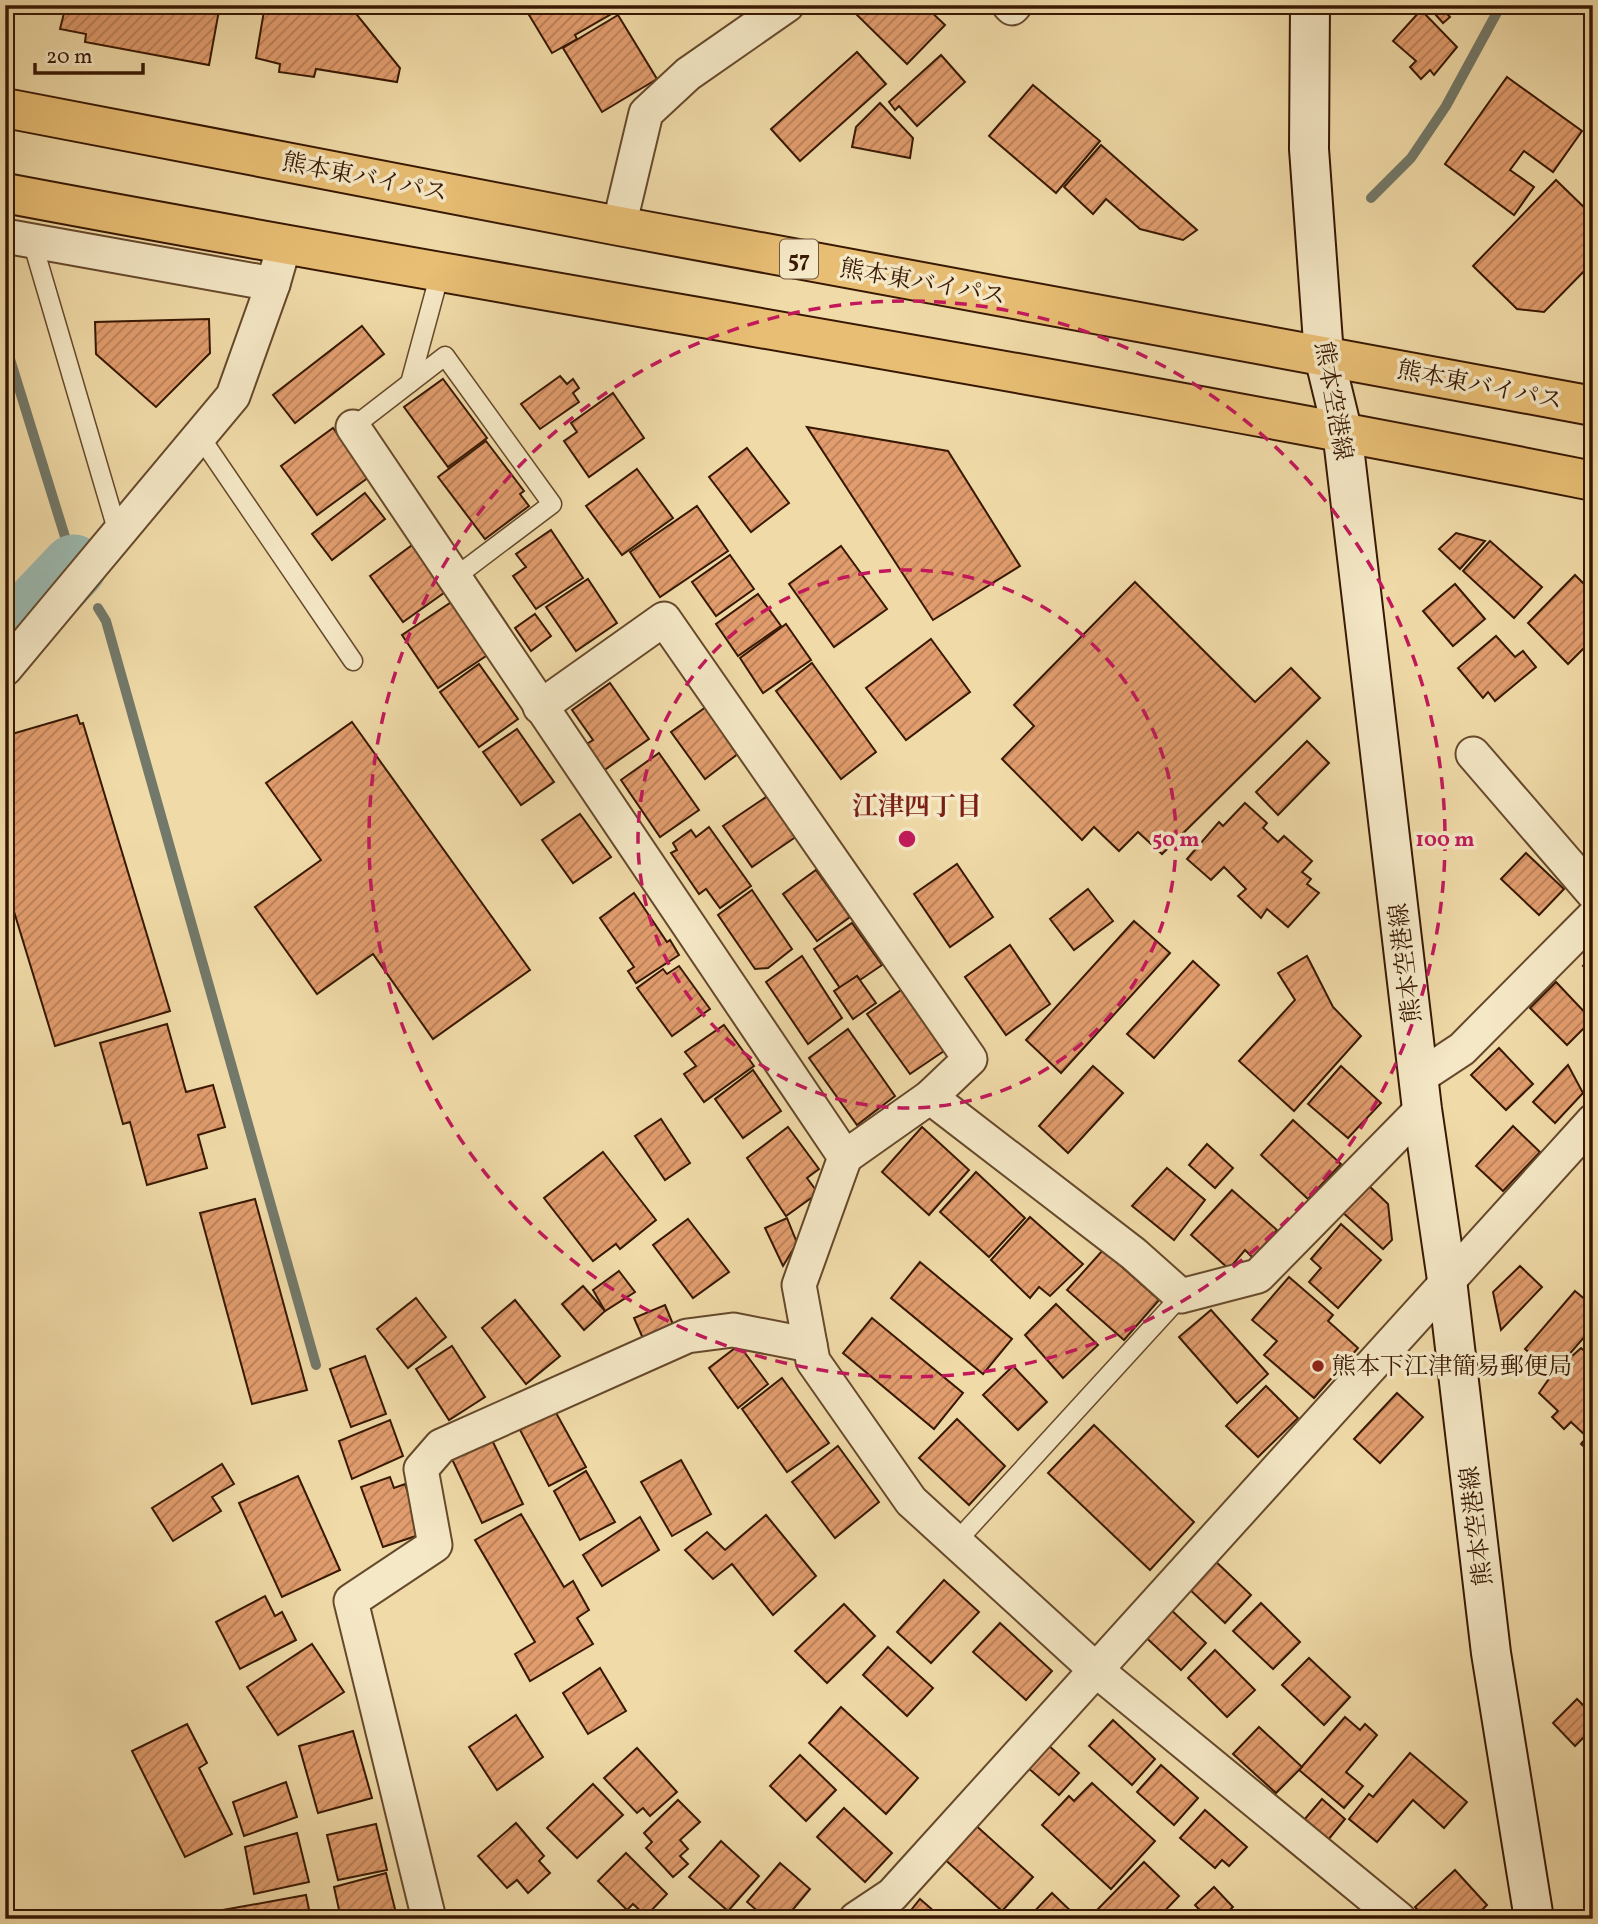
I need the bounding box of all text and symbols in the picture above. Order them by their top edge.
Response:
scale bar [35,32,144,76]
text: 20 m [46,43,92,72]
street label: 熊本東バイパス [279,146,450,212]
road number: 57 [780,240,818,278]
street label: 熊本東バイパス [837,253,1008,315]
street label: 熊本空港線 [1305,339,1359,463]
street label: 熊本東バイパス [1394,354,1565,420]
district label: 江津四丁目 [852,790,982,826]
text: 50 m [1152,826,1200,855]
text: 100 m [1415,826,1475,855]
centre of rings [895,827,919,851]
street label: 熊本空港線 [1383,901,1431,1024]
place label: 熊本下江津簡易郵便局 [1332,1351,1572,1385]
marker: 熊本下江津簡易郵便局 [1310,1358,1326,1374]
street label: 熊本空港線 [1454,1464,1502,1587]

